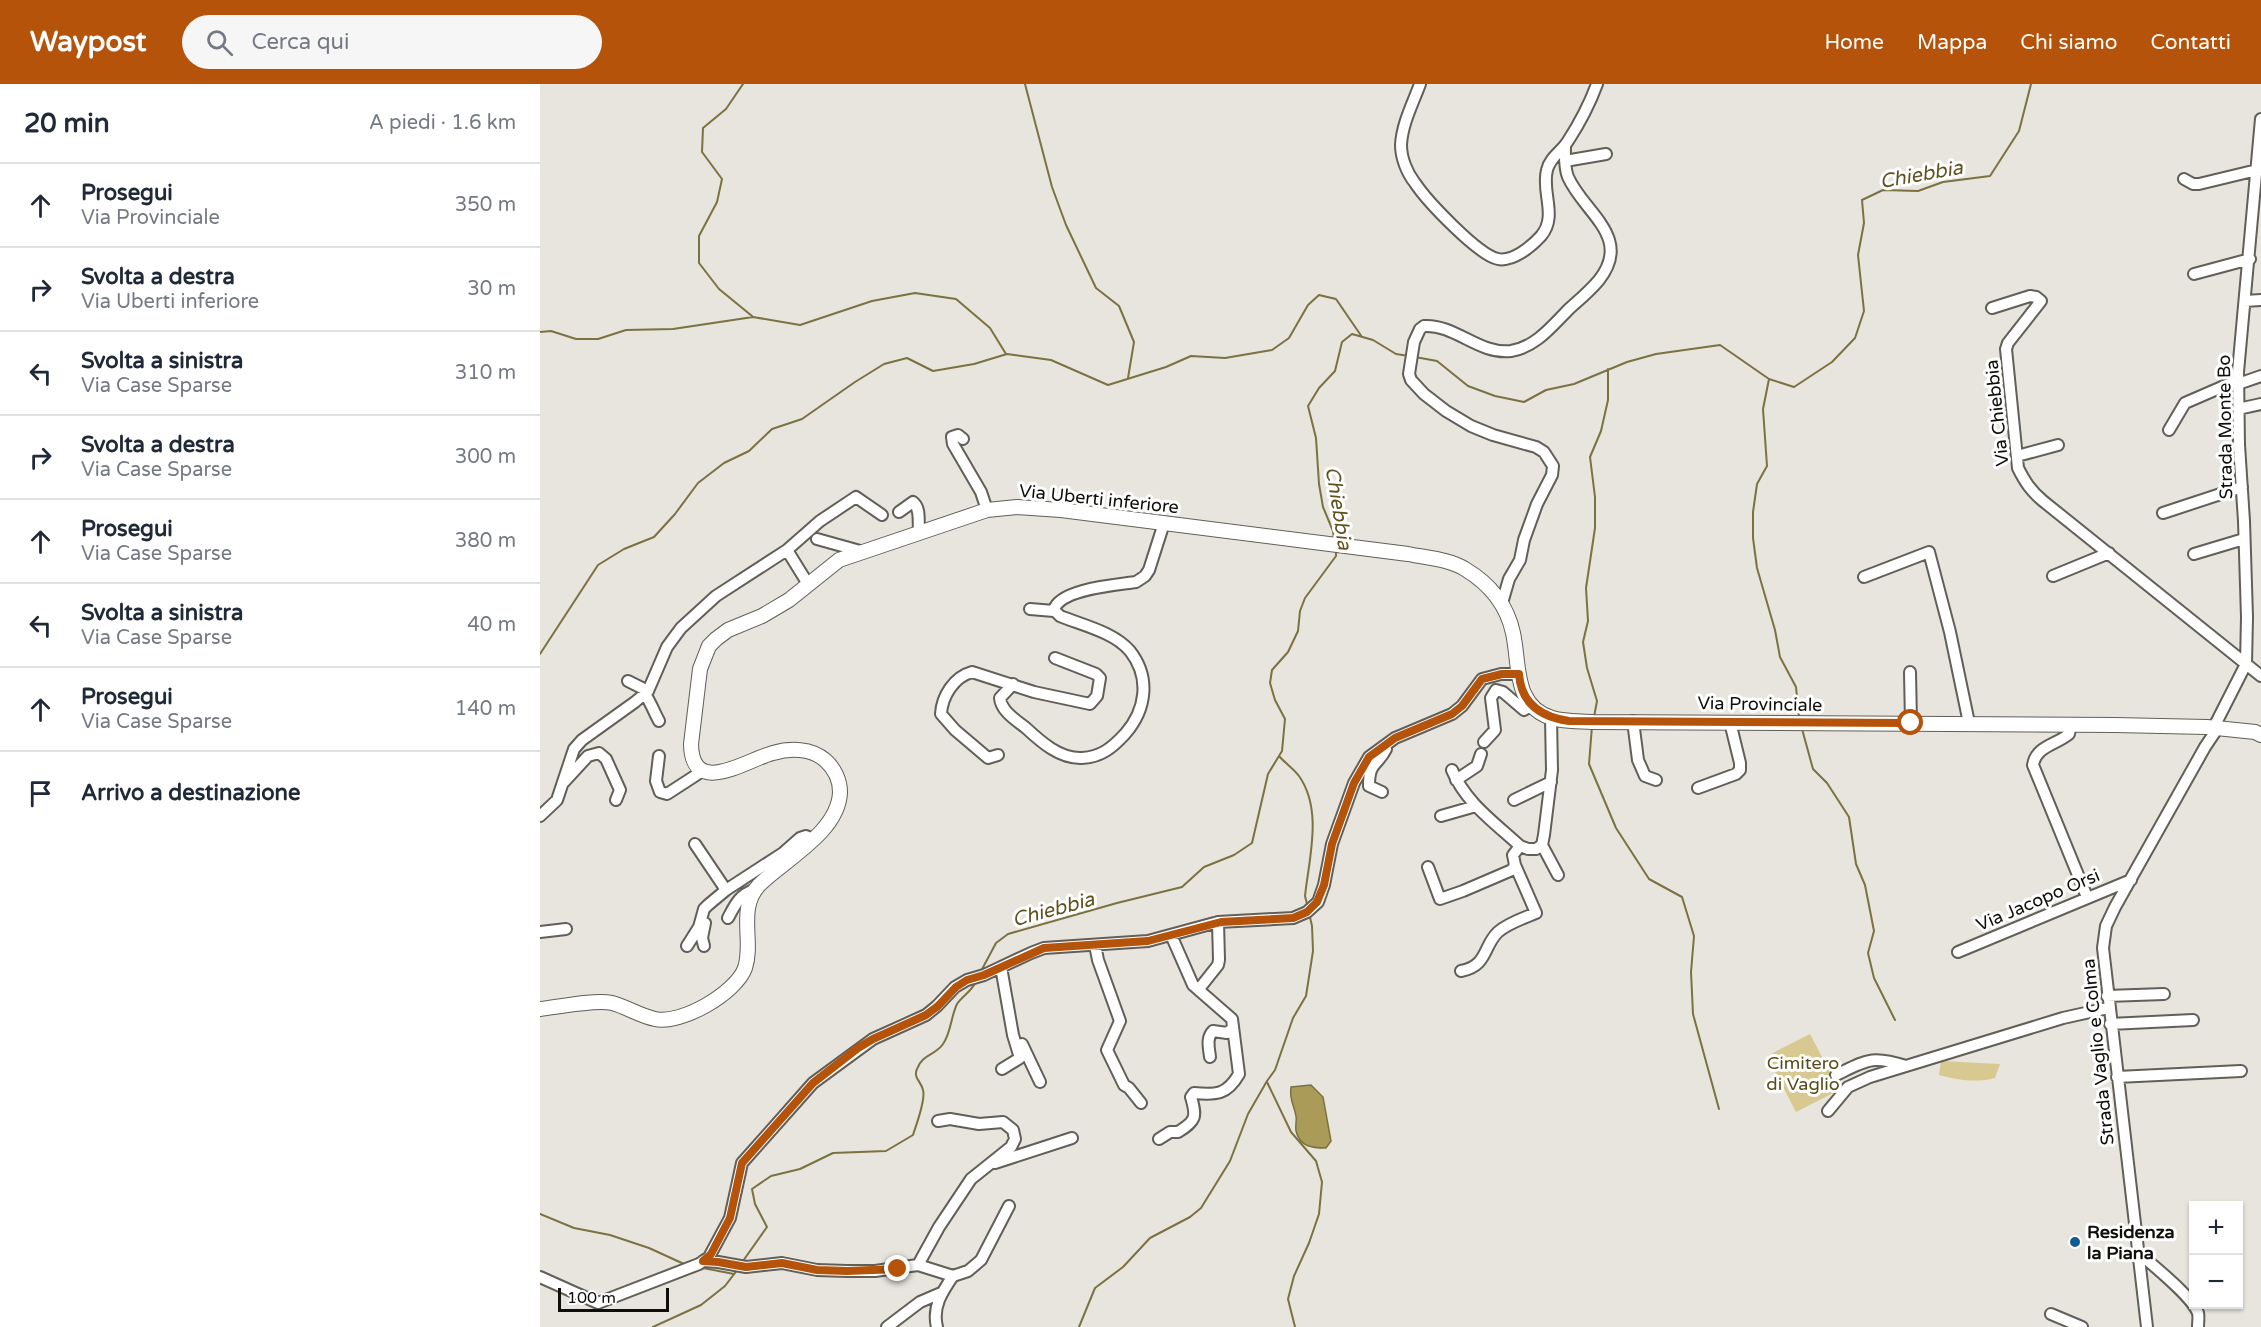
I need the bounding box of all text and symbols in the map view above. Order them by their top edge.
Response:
search box [182,15,602,69]
text: Waypost [30,25,146,59]
icon: search [203,26,236,59]
text: Cerca qui [251,29,350,55]
text: Home [1824,30,1884,55]
text: Mappa [1917,30,1987,55]
text: Chi siamo [2020,30,2118,55]
text: Contatti [2151,30,2231,55]
text: 20 min [24,108,110,139]
text: A piedi · 1.6 km [369,111,516,135]
water label: Chiebbia [1878,156,1965,194]
text: Prosegui [81,180,173,206]
icon: ahead [24,189,57,222]
text: 350 m [455,193,516,217]
text: Via Provinciale [81,206,220,230]
text: Svolta a destra [81,264,235,290]
icon: right [24,273,57,306]
text: 30 m [467,277,516,301]
text: Via Uberti inferiore [81,290,259,314]
text: Svolta a sinistra [81,348,243,374]
street label: Strada Monte Bo [2213,355,2237,499]
icon: left [24,357,57,390]
street label: Via Chiebbia [1980,359,2014,467]
text: 310 m [455,361,516,385]
text: Via Case Sparse [81,374,232,398]
text: Svolta a destra [81,432,235,458]
icon: right [24,441,57,474]
text: 300 m [455,445,516,469]
text: Via Case Sparse [81,458,232,482]
water label: Chiebbia [1320,465,1357,552]
street label: Via Uberti inferiore [1018,480,1180,518]
text: Prosegui [81,516,173,542]
icon: ahead [24,525,57,558]
text: 380 m [455,529,516,553]
text: Via Case Sparse [81,542,232,566]
text: Svolta a sinistra [81,600,243,626]
icon: left [24,609,57,642]
text: 40 m [467,613,516,637]
text: Via Case Sparse [81,626,232,650]
text: Prosegui [81,684,173,710]
street label: Via Provinciale [1697,692,1823,716]
icon: ahead [24,693,57,726]
text: 140 m [455,697,516,721]
route start [1897,709,1923,735]
text: Via Case Sparse [81,710,232,734]
icon: arrive [24,777,57,810]
text: Arrivo a destinazione [81,780,300,806]
street label: Via Jacopo Orsi [1973,864,2103,936]
water label: Chiebbia [1010,887,1098,932]
street label: Strada Vaglio e Colma [2077,958,2119,1146]
park label: Cimitero di Vaglio [1766,1052,1840,1095]
map controls [2189,1201,2243,1309]
button: + [2189,1201,2243,1255]
place label: Residenza la Piana [2087,1221,2175,1264]
marker: Residenza la Piana [2068,1235,2082,1249]
route end [884,1255,910,1281]
button: − [2189,1255,2243,1309]
scale bar [558,1285,669,1312]
text: 100 m [567,1288,616,1308]

